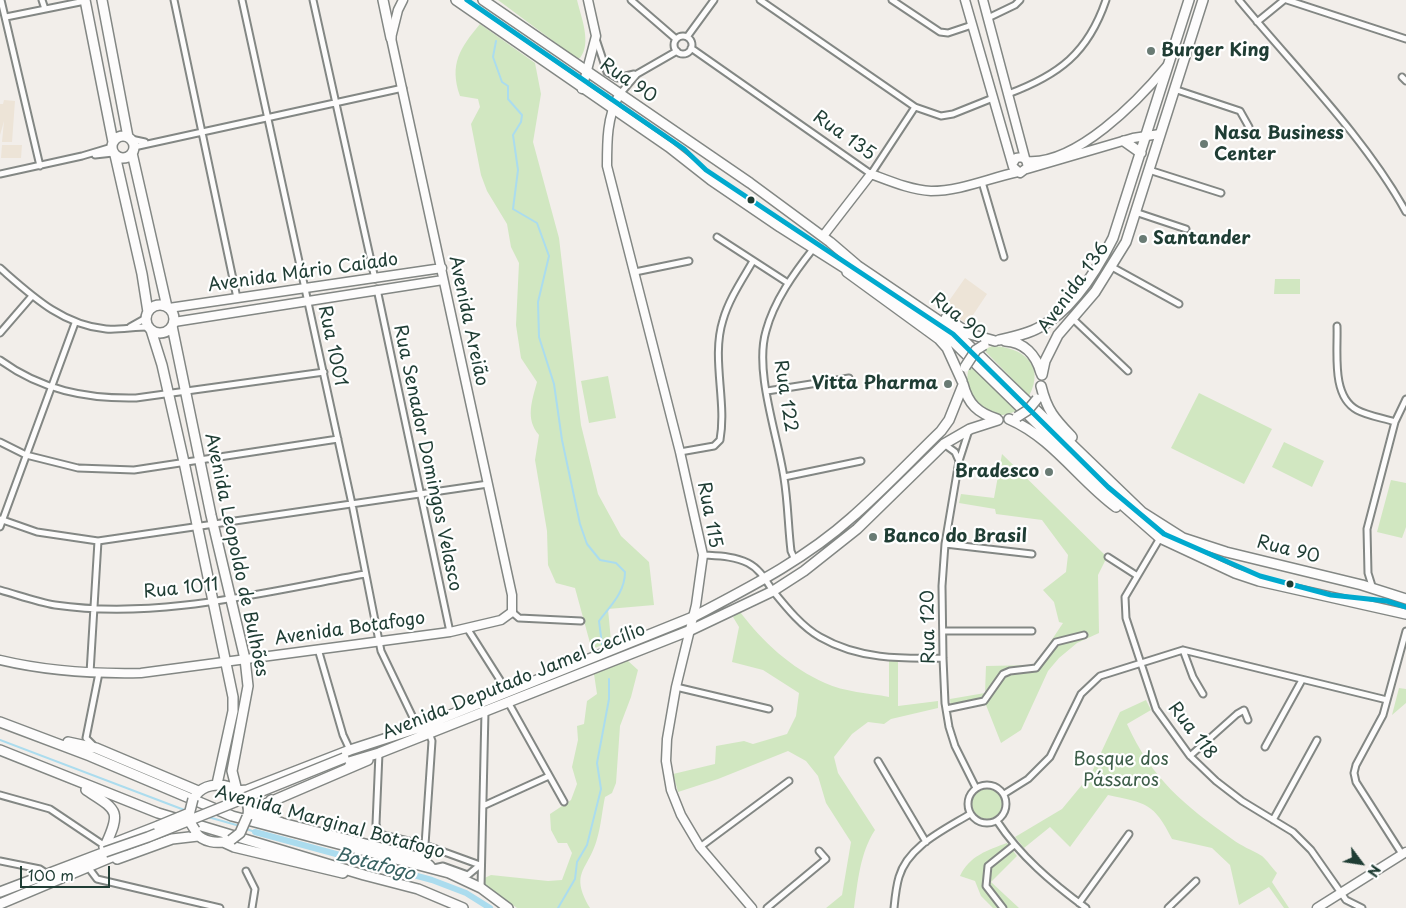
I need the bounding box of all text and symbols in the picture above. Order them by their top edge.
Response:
place label: Burger King [1161,40,1269,62]
marker: Burger King [1145,45,1157,57]
street label: Rua 90 [595,54,661,108]
street label: Rua 135 [808,107,880,165]
place label: Nasa Business Center [1214,123,1344,166]
marker: Nasa Business Center [1198,138,1210,150]
unlabelled marker [746,195,756,205]
place label: Santander [1153,228,1250,250]
marker: Santander [1137,233,1149,245]
street label: Avenida 136 [1034,238,1114,338]
street label: Avenida Mário Caiado [207,249,399,297]
street label: Avenida Areião [444,254,492,388]
street label: Rua 90 [926,289,990,345]
street label: Rua 1001 [313,304,351,388]
street label: Rua Senador Domingos Velasco [388,323,466,593]
street label: Rua 122 [769,358,801,434]
place label: Vitta Pharma [812,373,938,395]
marker: Vitta Pharma [942,378,954,390]
street label: Avenida Leopoldo de Bulhões [200,431,272,679]
place label: Bradesco [955,461,1039,483]
marker: Bradesco [1043,466,1055,478]
street label: Rua 115 [692,480,726,550]
place label: Banco do Brasil [883,526,1027,548]
marker: Banco do Brasil [867,531,879,543]
street label: Rua 90 [1254,532,1322,568]
street label: Rua 1011 [142,574,220,604]
unlabelled marker [1285,579,1295,589]
street label: Rua 120 [918,590,940,664]
street label: Avenida Botafogo [273,608,427,650]
street label: Avenida Deputado Jamel Cecílio [379,619,649,745]
street label: Rua 118 [1163,698,1221,764]
park label: Bosque dos Pássaros [1073,749,1169,792]
street label: Avenida Marginal Botafogo [213,782,447,864]
north arrow [1336,838,1386,888]
water label: Botafogo [333,843,417,887]
scale bar [22,856,112,888]
text: N [1362,861,1386,881]
text: 100 m [28,863,74,886]

